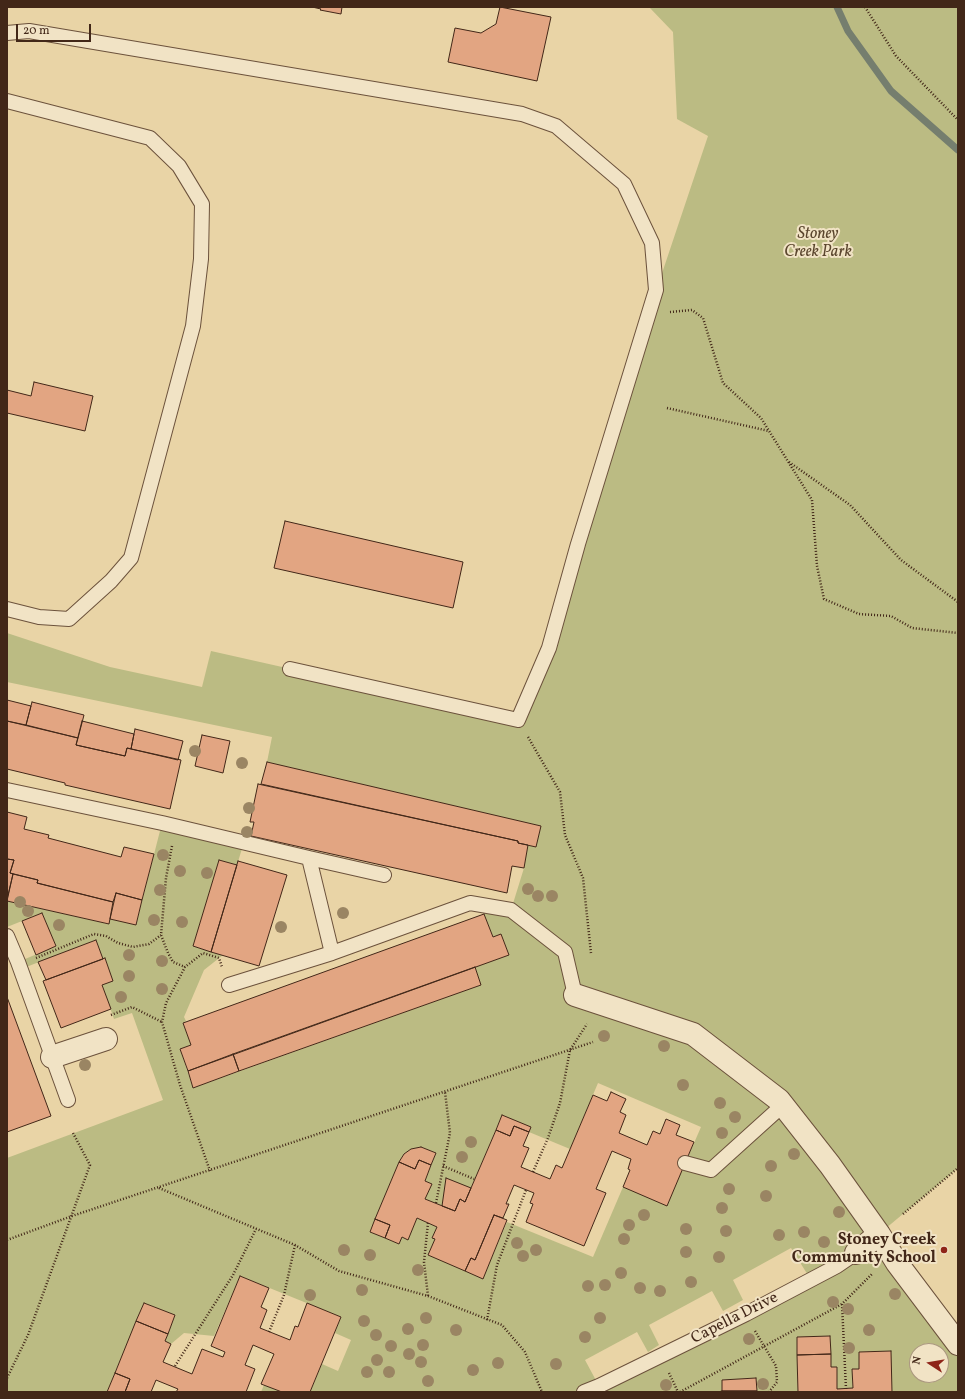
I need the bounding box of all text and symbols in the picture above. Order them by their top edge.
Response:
scale bar [18,16,93,42]
text: 20 m [23,23,50,39]
park label: Stoney Creek Park [784,225,852,263]
place label: Stoney Creek Community School [792,1231,936,1269]
marker: Stoney Creek Community School [939,1245,949,1255]
street label: Capella Drive [688,1289,782,1349]
north arrow [909,1343,949,1383]
text: N [910,1355,926,1366]

